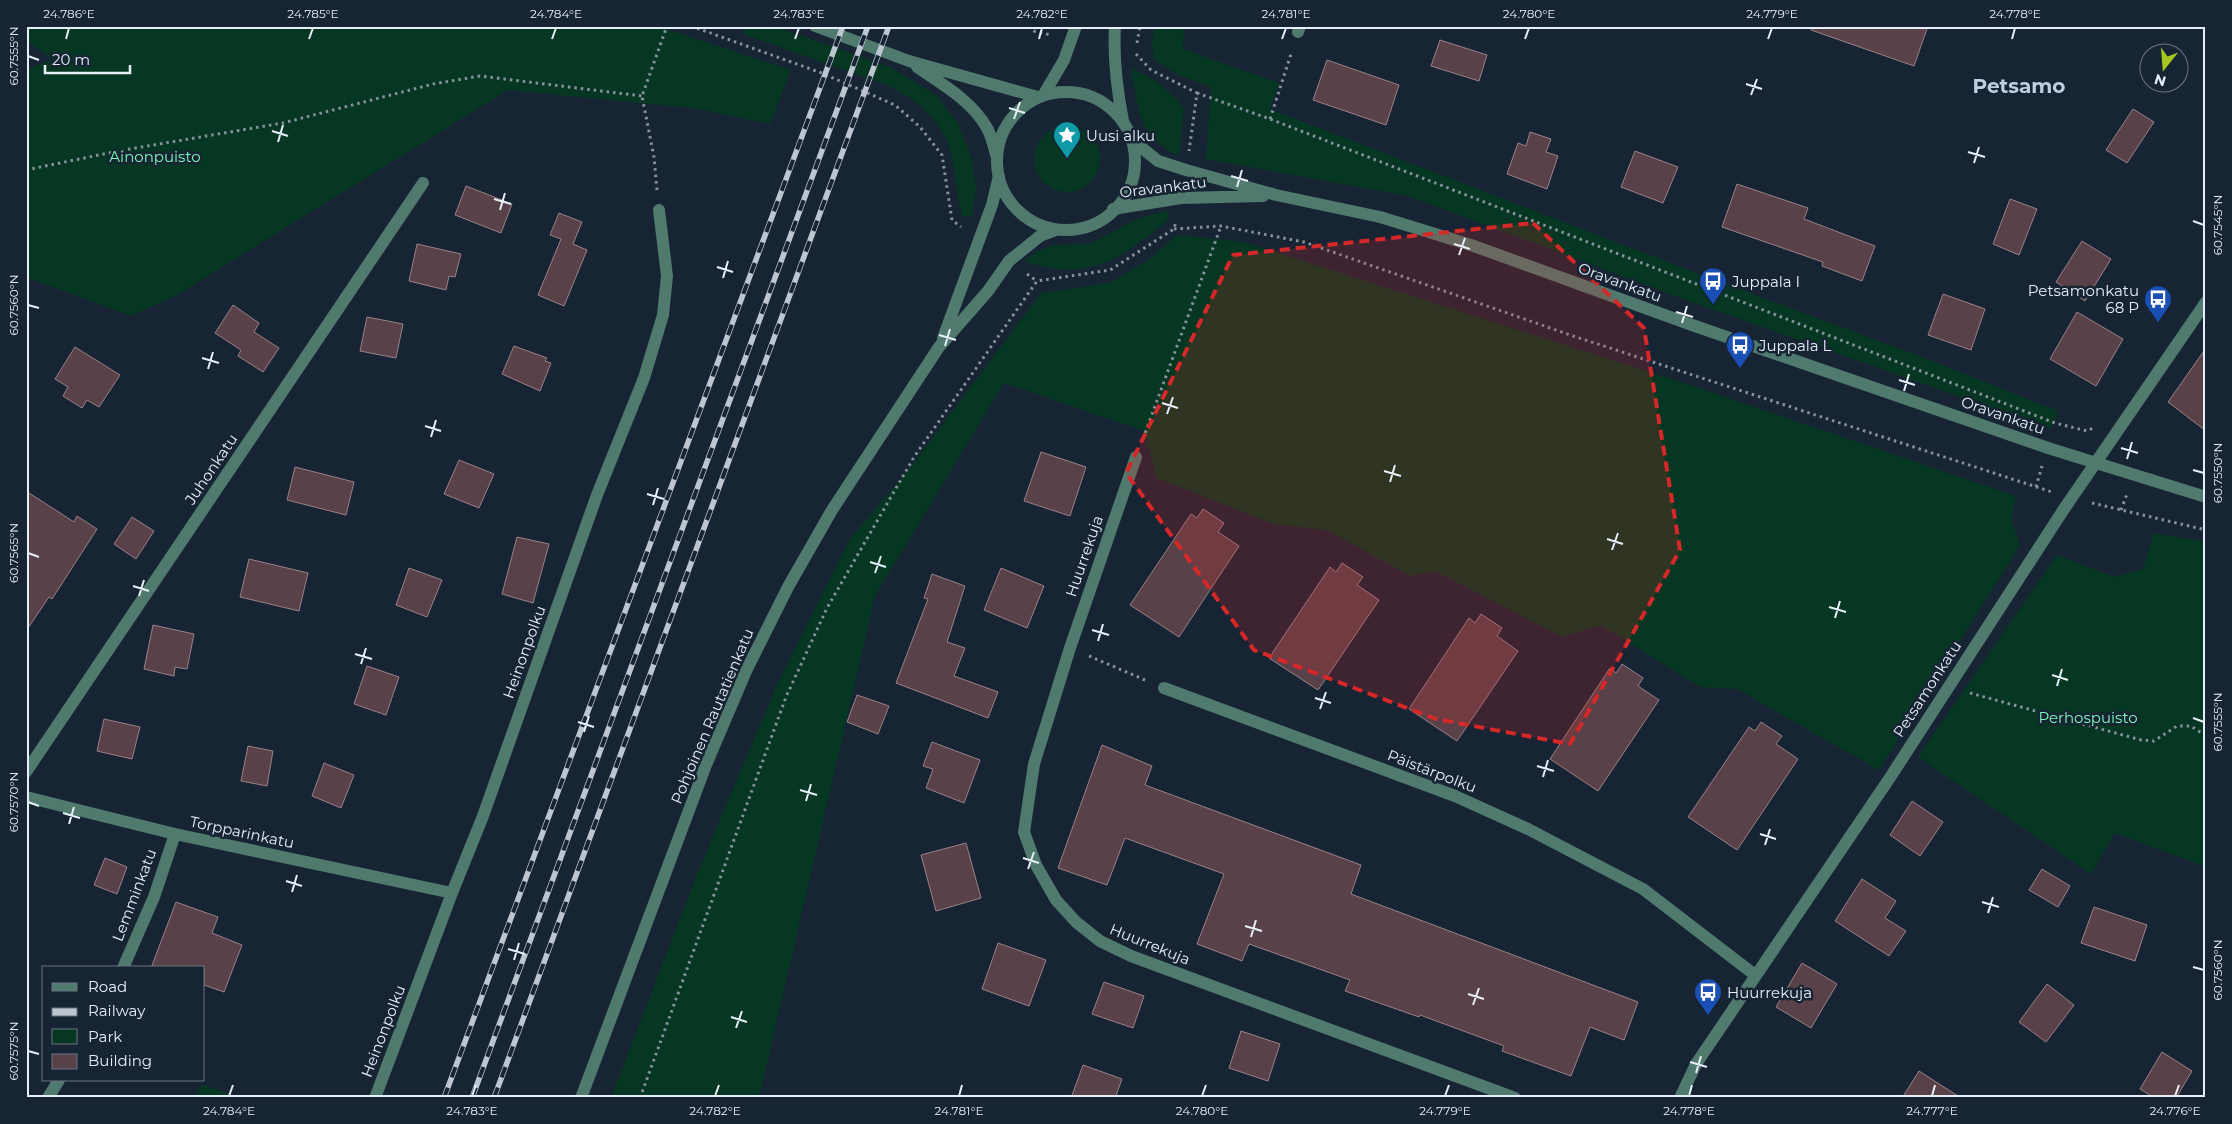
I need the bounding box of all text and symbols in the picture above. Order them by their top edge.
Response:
text: 24.786°E [43,6,95,21]
text: 24.785°E [287,6,339,21]
text: 24.784°E [530,6,582,21]
text: 24.783°E [773,6,825,21]
text: 24.782°E [1016,6,1068,21]
text: 24.781°E [1262,6,1311,21]
text: 24.780°E [1503,6,1555,21]
text: 24.779°E [1746,6,1798,21]
text: 24.778°E [1989,6,2041,21]
text: 60.7555°N [6,26,21,86]
scale bar [45,42,130,74]
north arrow [2140,42,2190,92]
text: 20 m [52,50,90,69]
text: N [2152,70,2168,91]
district label: Petsamo [1973,74,2065,98]
place icon: Uusi alku [1052,120,1082,159]
place label: Uusi alku [1086,126,1155,145]
park label: Ainonpuisto [109,147,201,166]
street label: Oravankatu [1118,172,1208,202]
text: 60.7545°N [2210,195,2225,255]
street label: Oravankatu [1576,258,1664,306]
bus stop icon: Juppala I [1698,266,1728,305]
place label: Juppala I [1731,272,1800,291]
text: 60.7560°N [6,274,21,336]
place label: Petsamonkatu 68 P [2028,281,2139,317]
bus stop icon: Petsamonkatu 68 P [2143,284,2173,323]
bus stop icon: Juppala L [1725,330,1755,369]
place label: Juppala L [1758,336,1832,355]
street label: Oravankatu [1959,392,2047,438]
street label: Juhonkatu [180,430,242,509]
text: 60.7550°N [2210,443,2225,503]
street label: Huurrekuja [1061,513,1107,599]
text: 60.7565°N [6,523,21,583]
street label: Heinonpolku [498,603,550,701]
street label: Pohjoinen Rautatienkatu [666,626,758,806]
street label: Petsamonkatu [1889,637,1965,741]
text: 60.7555°N [2210,692,2225,752]
park label: Perhospuisto [2038,708,2138,727]
street label: Päistärpolku [1385,745,1479,797]
text: 60.7570°N [6,772,21,832]
street label: Torpparinkatu [188,812,296,852]
street label: Lemminkatu [108,846,160,944]
street label: Huurrekuja [1107,919,1193,969]
text: 60.7560°N [2210,939,2225,1001]
legend [42,966,205,1082]
text: Road [88,977,127,996]
bus stop icon: Huurrekuja [1693,977,1723,1016]
street label: Heinonpolku [357,982,409,1080]
place label: Huurrekuja [1727,983,1812,1002]
text: Railway [88,1001,146,1020]
text: 60.7575°N [6,1021,21,1081]
text: Park [88,1027,122,1046]
text: Building [88,1051,152,1070]
text: 24.784°E [203,1103,255,1118]
text: 24.783°E [446,1103,498,1118]
text: 24.782°E [689,1103,741,1118]
text: 24.781°E [935,1103,984,1118]
text: 24.780°E [1176,1103,1228,1118]
text: 24.779°E [1419,1103,1471,1118]
text: 24.778°E [1663,1103,1715,1118]
text: 24.777°E [1906,1103,1958,1118]
text: 24.776°E [2149,1103,2201,1118]

